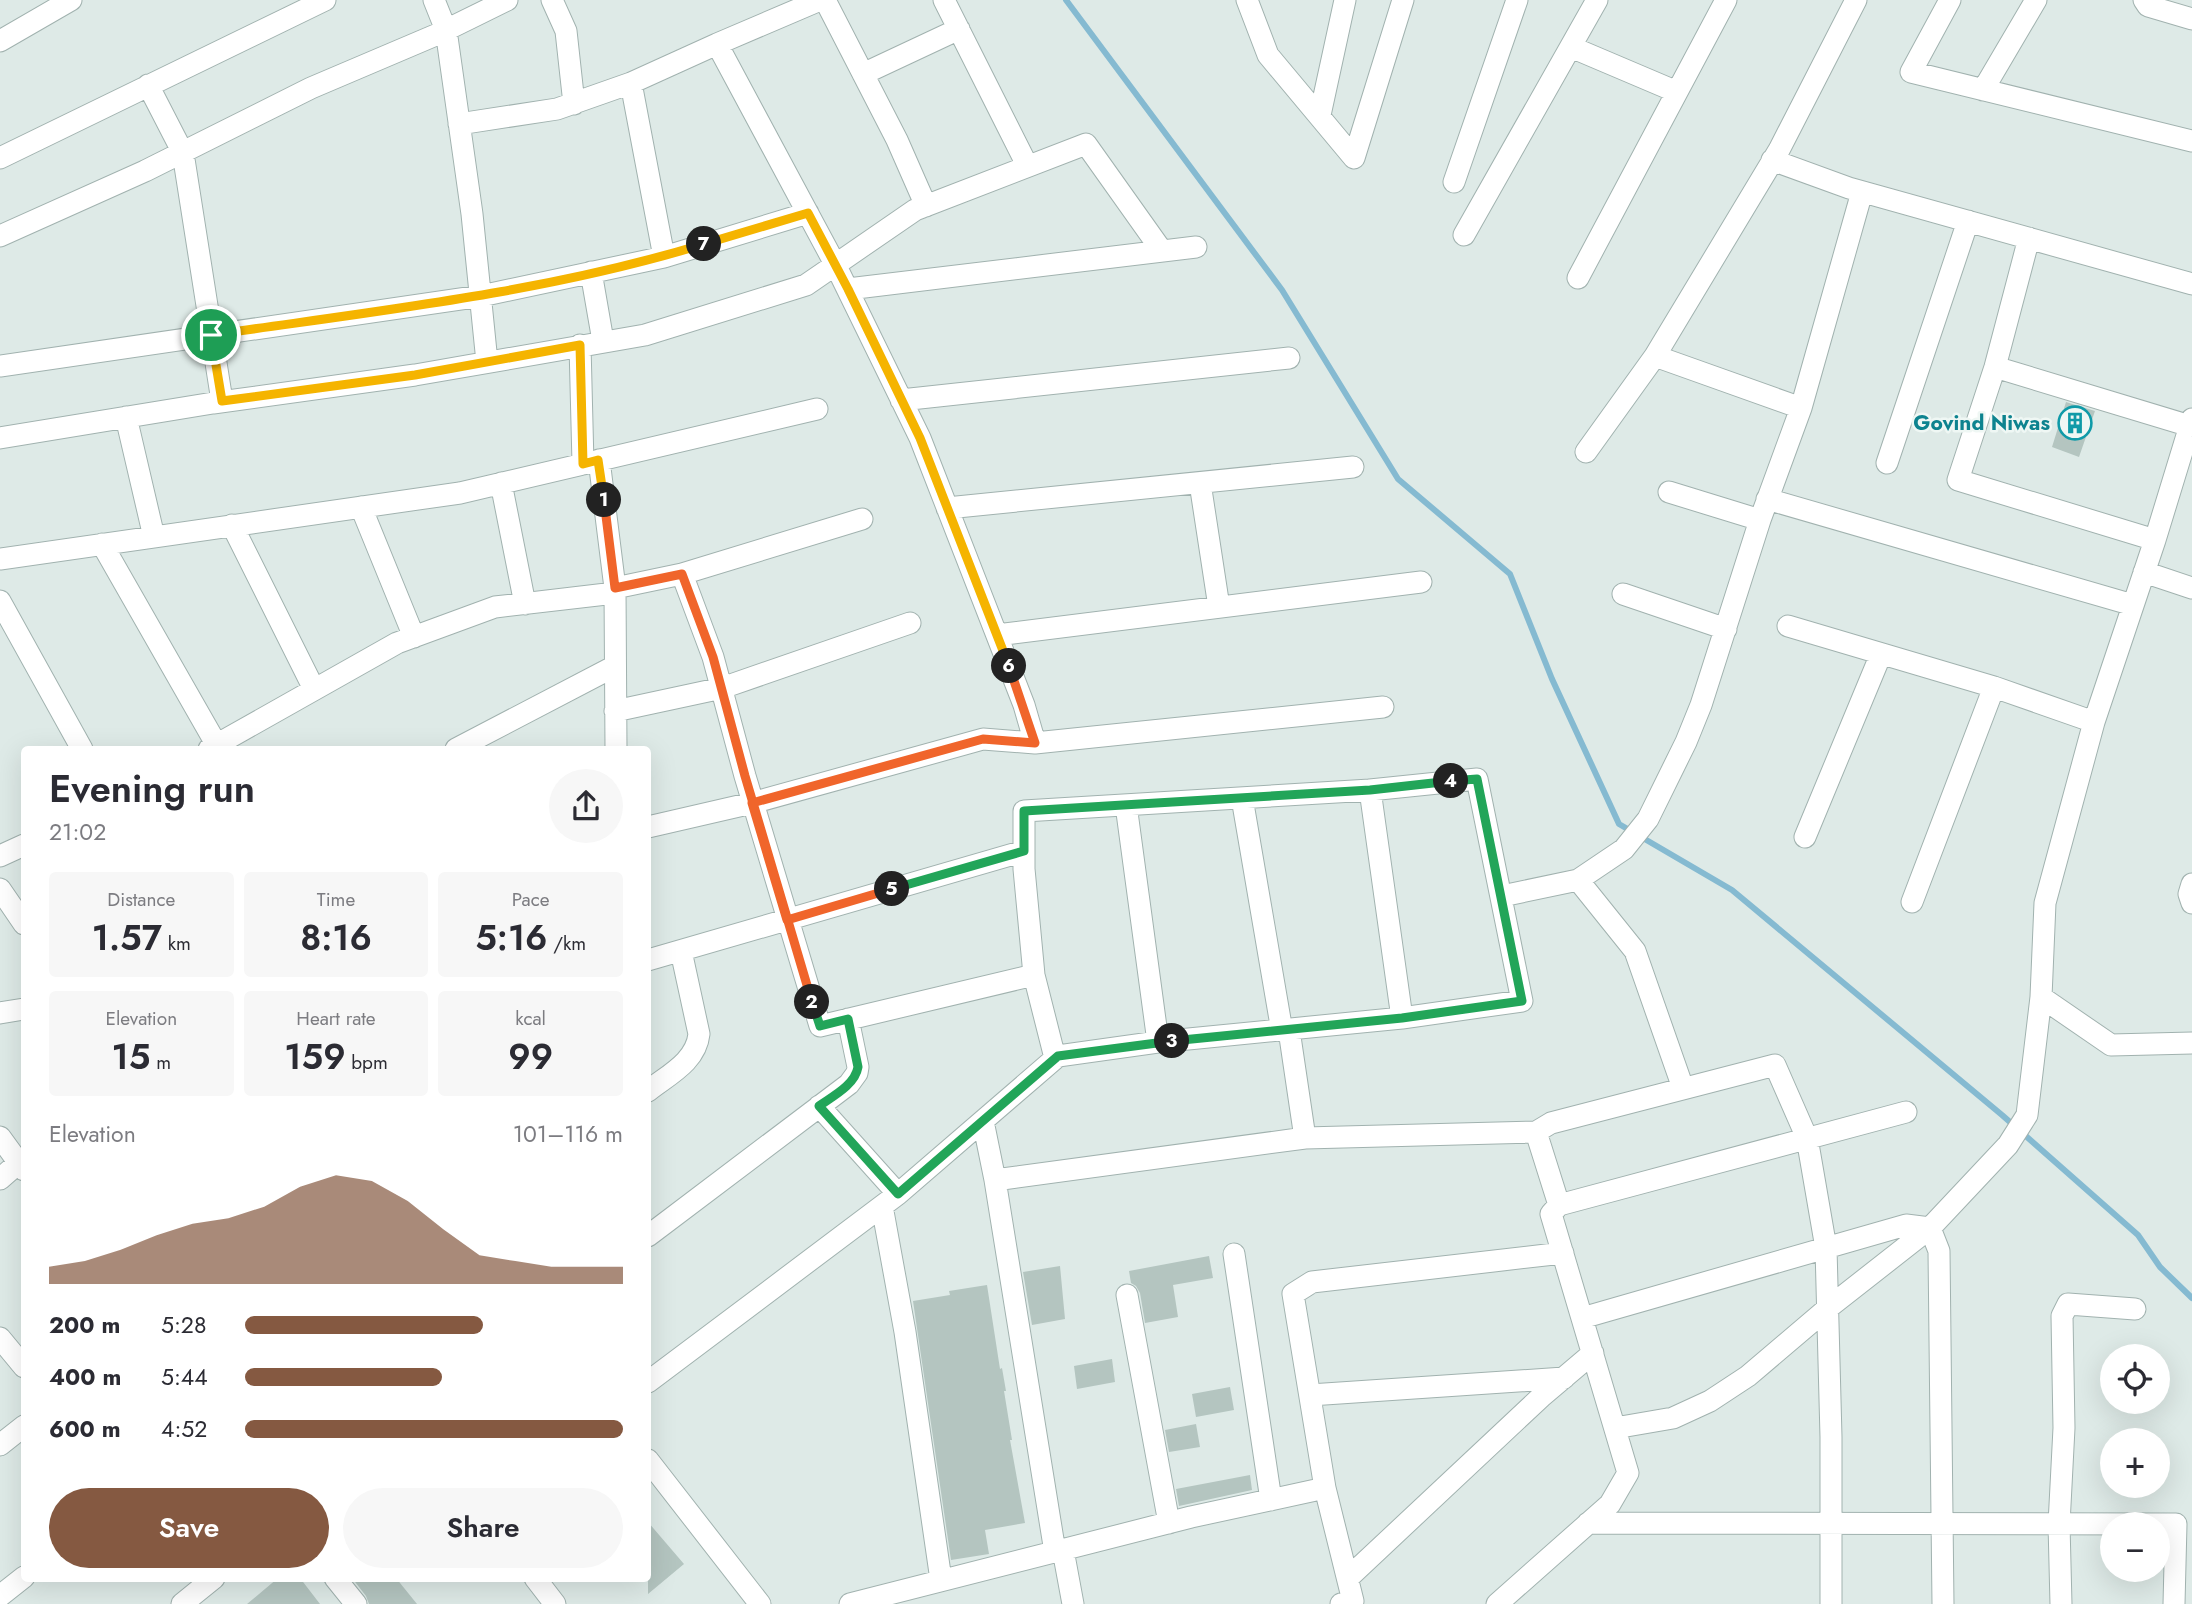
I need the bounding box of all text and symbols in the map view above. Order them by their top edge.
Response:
pin: 7 [686,226,722,262]
text: 7 [698,230,709,257]
pin [181,305,241,365]
icon: arrive [192,316,230,354]
building icon: Govind Niwas [2056,404,2094,442]
place label: Govind Niwas [1913,408,2050,438]
pin: 1 [586,482,622,518]
text: 1 [599,486,608,513]
pin: 6 [992,648,1026,684]
text: 6 [1002,652,1015,679]
text: Evening run [49,761,255,816]
pin: 4 [1434,764,1468,798]
text: 4 [1444,767,1457,794]
button: share [549,769,623,843]
text: 21:02 [49,815,106,849]
pin: 5 [874,872,910,906]
text: 5 [885,875,898,902]
text: Distance [107,886,175,913]
text: Time [317,886,355,913]
text: Pace [512,886,550,913]
text: 1.57 [92,913,162,963]
text: 8:16 [300,913,372,963]
text: 5:16 [475,913,547,963]
text: km [162,930,191,957]
text: /km [547,930,586,957]
pin: 2 [794,984,830,1020]
text: 2 [805,988,818,1015]
text: Elevation [105,1005,177,1032]
text: Heart rate [296,1005,376,1032]
text: kcal [515,1005,546,1032]
pin: 3 [1154,1024,1190,1058]
text: 3 [1166,1027,1177,1054]
text: 15 [112,1032,151,1082]
text: 159 [284,1032,346,1082]
text: 99 [508,1032,553,1082]
text: m [151,1049,171,1076]
text: bpm [346,1049,388,1076]
text: Elevation [49,1117,136,1151]
text: 101–116 m [513,1117,623,1151]
text: 200 m [49,1308,120,1342]
text: 5:28 [161,1308,207,1342]
map controls [2100,1344,2170,1582]
button: locate [2100,1344,2170,1414]
text: 400 m [49,1360,121,1394]
text: 5:44 [161,1360,208,1394]
text: 600 m [49,1412,121,1446]
text: 4:52 [161,1412,207,1446]
button: + [2100,1428,2170,1498]
button: Save [49,1488,329,1568]
button: Share [343,1488,623,1568]
button: − [2100,1512,2170,1582]

